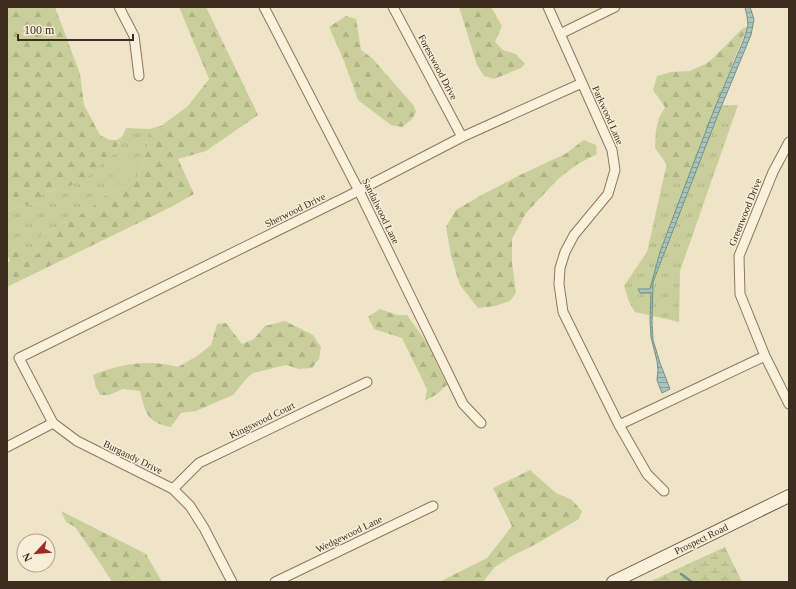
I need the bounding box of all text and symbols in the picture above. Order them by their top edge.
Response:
scale bar [18,16,133,42]
text: 100 m [24,23,55,37]
street label: Forestwood Drive [416,32,460,102]
street label: Parkwood Lane [590,84,626,147]
street label: Sandalwood Lane [360,176,402,246]
street label: Greenwood Drive [726,176,764,247]
street label: Sherwood Drive [263,190,327,229]
street label: Kingswood Court [227,399,297,441]
street label: Burgandy Drive [102,438,165,476]
street label: Wedgewood Lane [314,513,384,555]
street label: Prospect Road [673,521,729,557]
north arrow [16,533,56,573]
text: N [20,551,34,564]

